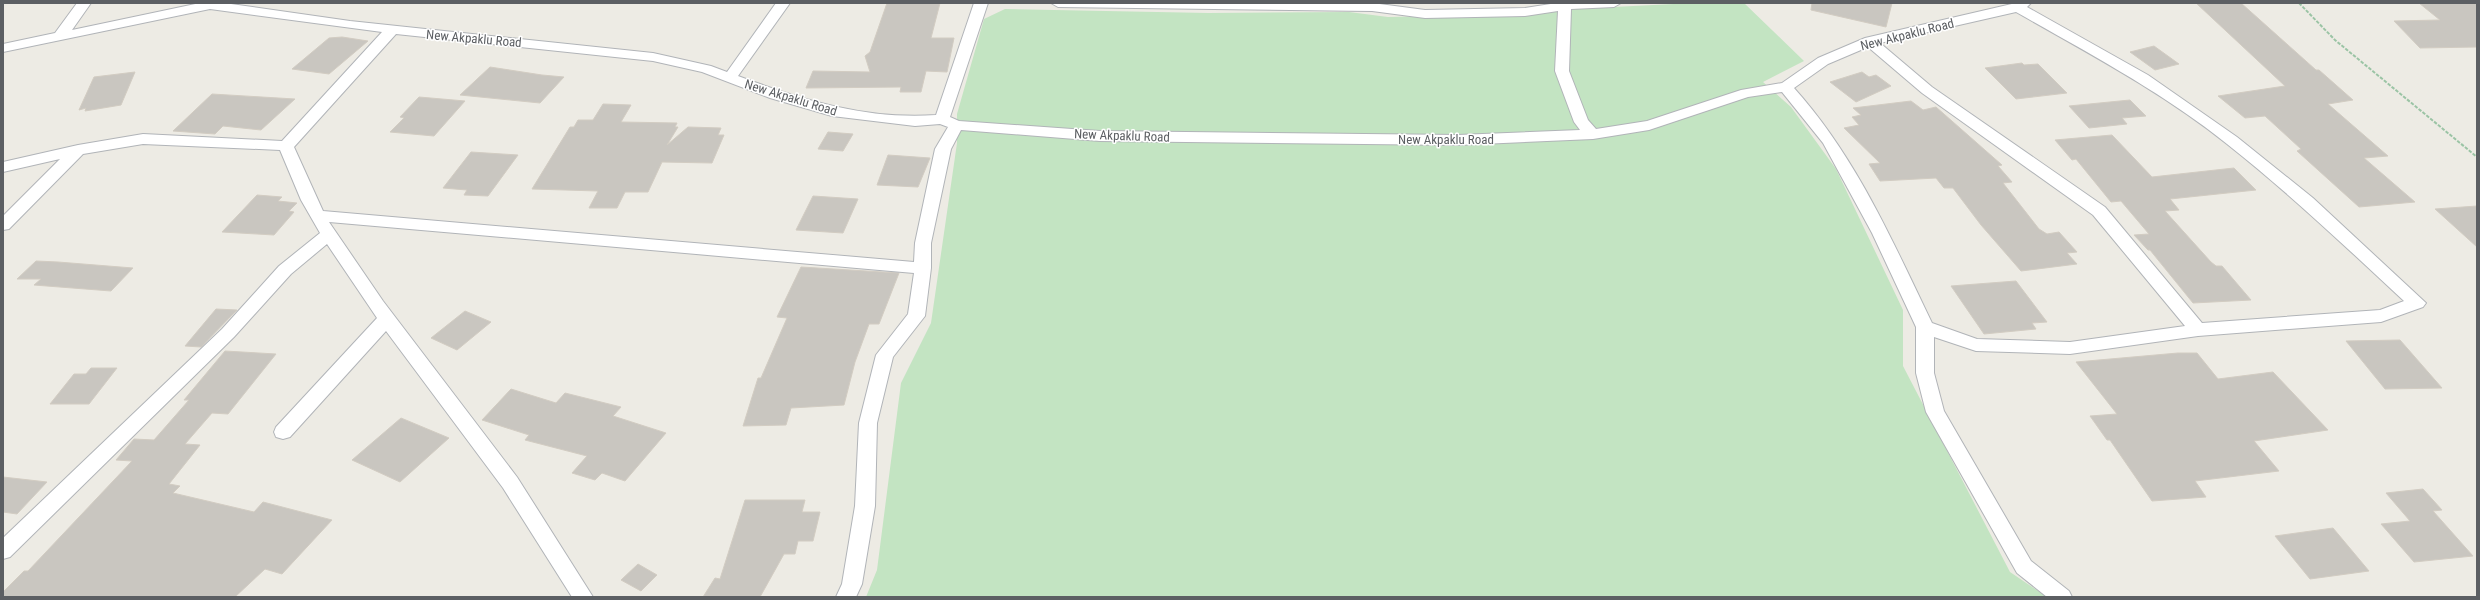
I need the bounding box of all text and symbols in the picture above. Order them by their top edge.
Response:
street label: New Akpaklu Road [1859,16,1955,53]
street label: New Akpaklu Road [426,27,522,50]
street label: New Akpaklu Road [743,76,839,119]
street label: New Akpaklu Road [1074,126,1170,145]
street label: New Akpaklu Road [1398,132,1494,147]

